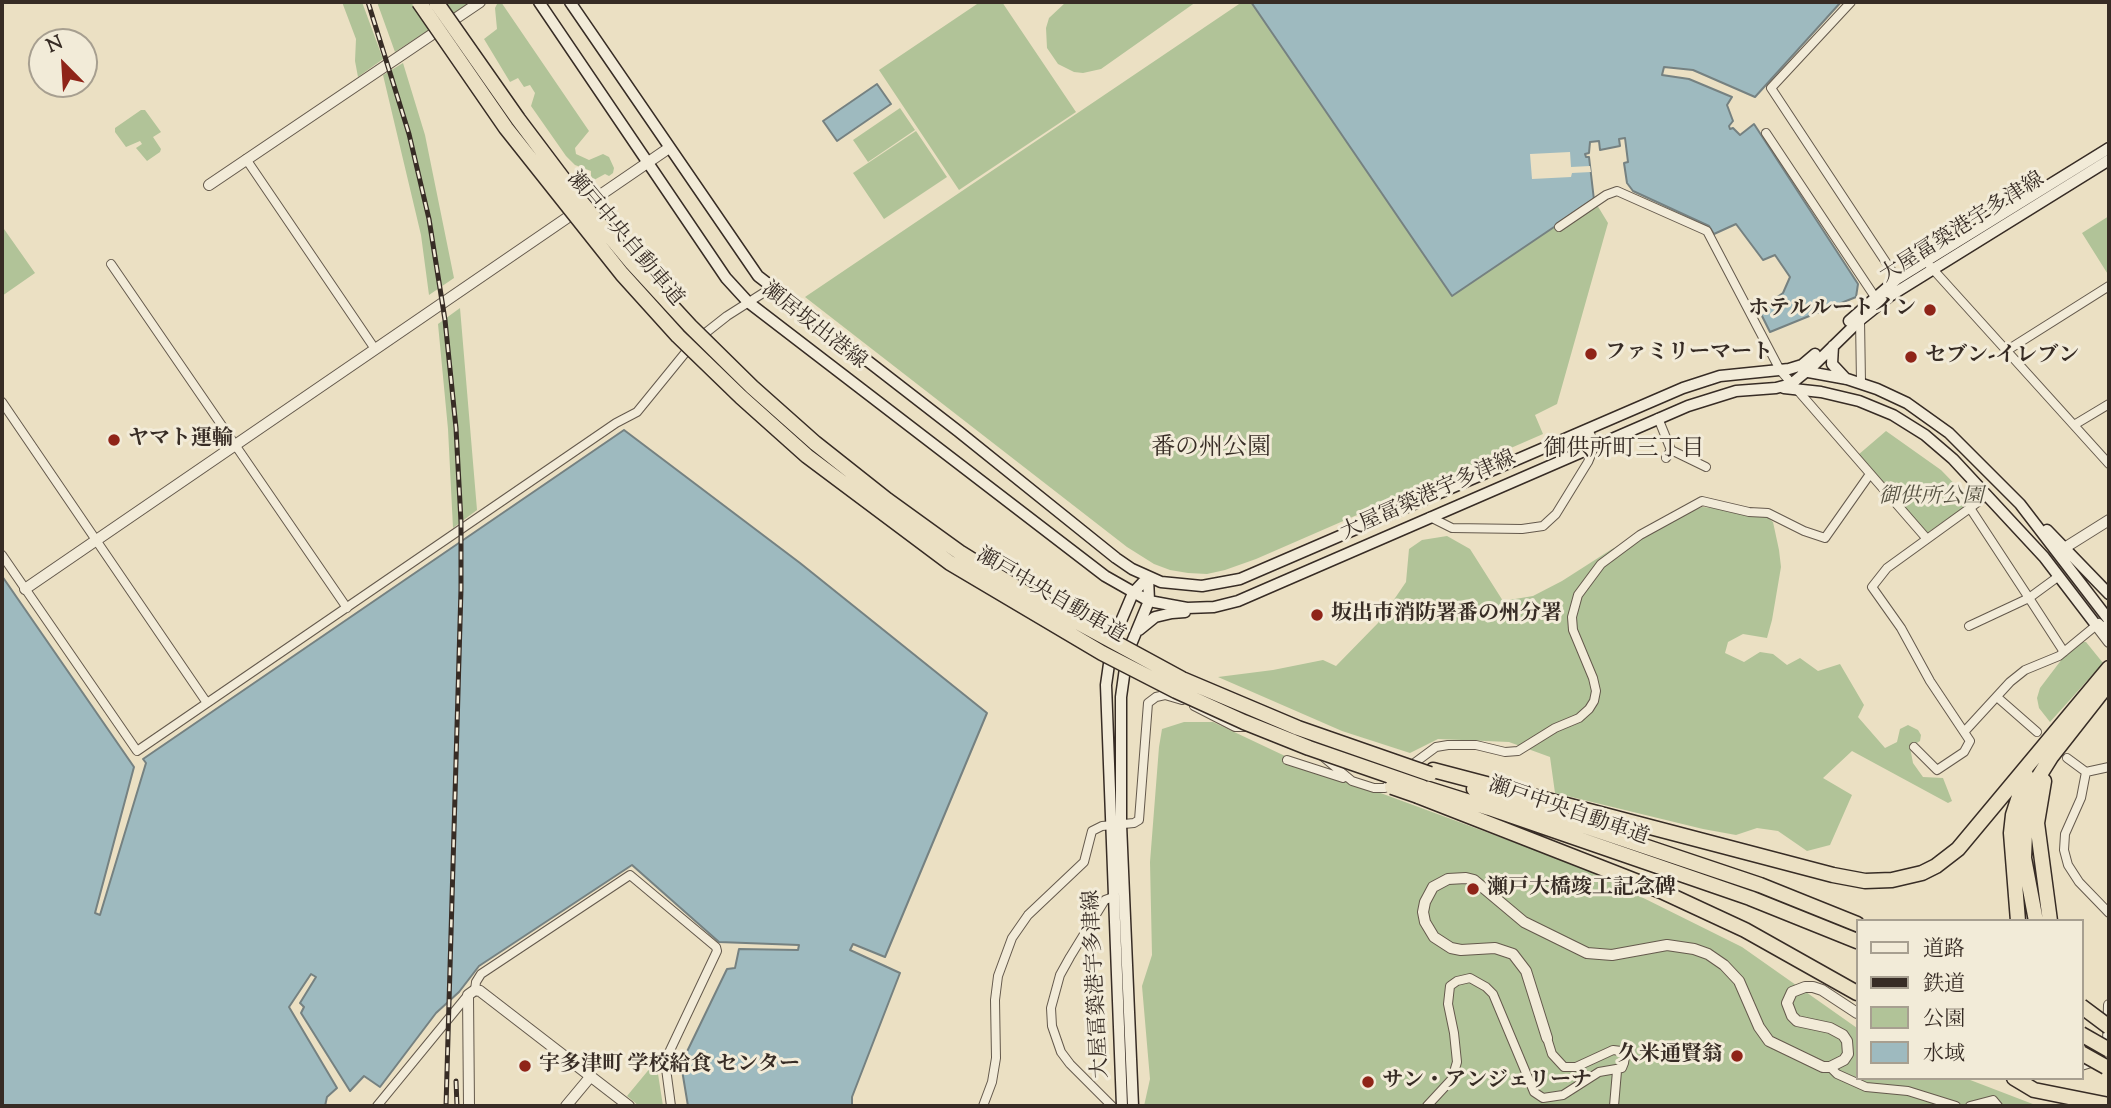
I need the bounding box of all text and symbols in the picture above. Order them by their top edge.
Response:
north arrow [28,28,98,98]
text: N [43,30,67,61]
street label: 瀬戸中央自動車道 [560,168,688,312]
street label: 大屋冨築港宇多津線 [1876,168,2050,290]
street label: 瀬居坂出港線 [756,278,870,376]
place label: ホテルルートイン [1748,297,1916,323]
marker: ホテルルートイン [1922,302,1938,318]
place label: ファミリーマート [1605,341,1773,367]
place label: セブン-イレブン [1925,344,2079,370]
marker: ファミリーマート [1583,346,1599,362]
marker: セブン-イレブン [1903,349,1919,365]
place label: ヤマト運輸 [128,427,233,453]
marker: ヤマト運輸 [106,432,122,448]
district label: 番の州公園 [1151,436,1271,464]
district label: 御供所町三丁目 [1544,437,1704,465]
street label: 大屋冨築港宇多津線 [1338,447,1520,547]
park label: 御供所公園 [1879,485,1983,511]
street label: 瀬戸中央自動車道 [971,544,1129,650]
place label: 坂出市消防署番の州分署 [1331,602,1562,628]
marker: 坂出市消防署番の州分署 [1309,607,1325,623]
street label: 瀬戸中央自動車道 [1484,774,1652,852]
place label: 瀬戸大橋竣工記念碑 [1487,876,1676,902]
marker: 瀬戸大橋竣工記念碑 [1465,881,1481,897]
street label: 大屋冨築港宇多津線 [1080,889,1116,1079]
legend [1856,919,2083,1080]
text: 道路 [1923,935,1965,965]
text: 鉄道 [1923,970,1965,1000]
text: 公園 [1923,1005,1965,1035]
text: 水域 [1923,1040,1965,1070]
place label: 久米通賢翁 [1618,1043,1723,1069]
marker: 久米通賢翁 [1729,1048,1745,1064]
place label: 宇多津町 学校給食 センター [539,1053,800,1079]
marker: 宇多津町 学校給食 センター [517,1058,533,1074]
place label: サン・アンジェリーナ [1382,1069,1592,1095]
marker: サン・アンジェリーナ [1360,1074,1376,1090]

